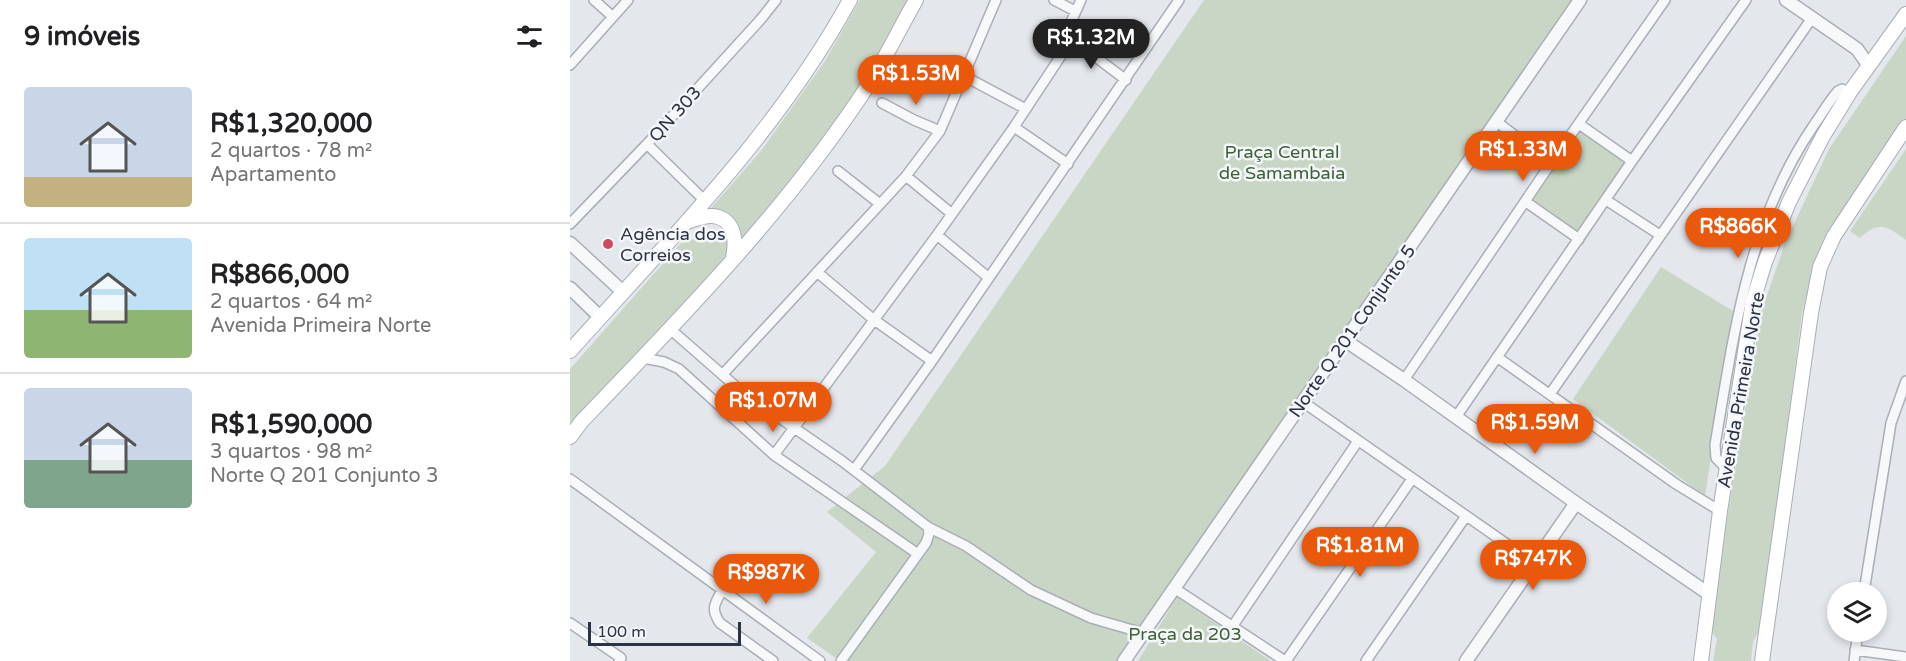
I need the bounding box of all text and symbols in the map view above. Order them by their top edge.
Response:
pin: R$1.32M [1036,19,1146,70]
icon: filters [513,20,546,53]
text: 9 imóveis [24,21,140,52]
text: R$1.32M [1047,26,1135,50]
pin: R$1.53M [861,55,971,106]
text: R$1.53M [872,62,960,86]
street label: QN 303 [644,81,706,147]
text: R$1,320,000 [210,108,372,139]
icon: home [72,111,144,183]
pin: R$1.33M [1468,131,1578,182]
text: R$1.33M [1479,138,1567,162]
text: 2 quartos · 78 m² [210,139,372,163]
park label: Praça Central de Samambaia [1219,141,1345,184]
text: Apartamento [210,163,336,187]
pin: R$866K [1689,208,1787,259]
text: R$866K [1699,215,1777,239]
place label: Agência dos Correios [620,223,726,266]
marker: Agência dos Correios [601,237,615,251]
street label: Norte Q 201 Conjunto 5 [1284,240,1420,422]
text: R$866,000 [210,259,349,290]
icon: home [72,262,144,334]
text: 2 quartos · 64 m² [210,290,372,314]
street label: Avenida Primeira Norte [1713,290,1769,490]
text: Avenida Primeira Norte [210,314,431,338]
pin: R$1.07M [718,382,828,433]
text: R$1.07M [729,389,817,413]
pin: R$1.59M [1480,404,1590,455]
text: R$1,590,000 [210,409,372,440]
text: R$1.59M [1491,411,1579,435]
icon: home [72,412,144,484]
text: 3 quartos · 98 m² [210,440,372,464]
text: Norte Q 201 Conjunto 3 [210,464,438,488]
pin: R$1.81M [1305,527,1415,578]
text: R$1.81M [1316,534,1404,558]
pin: R$747K [1484,540,1582,591]
text: R$747K [1494,547,1572,571]
pin: R$987K [717,554,815,605]
text: R$987K [727,561,805,585]
map controls [1827,582,1887,642]
button: layers [1827,582,1887,642]
scale bar [588,619,741,646]
text: 100 m [597,622,646,642]
park label: Praça da 203 [1128,623,1242,645]

